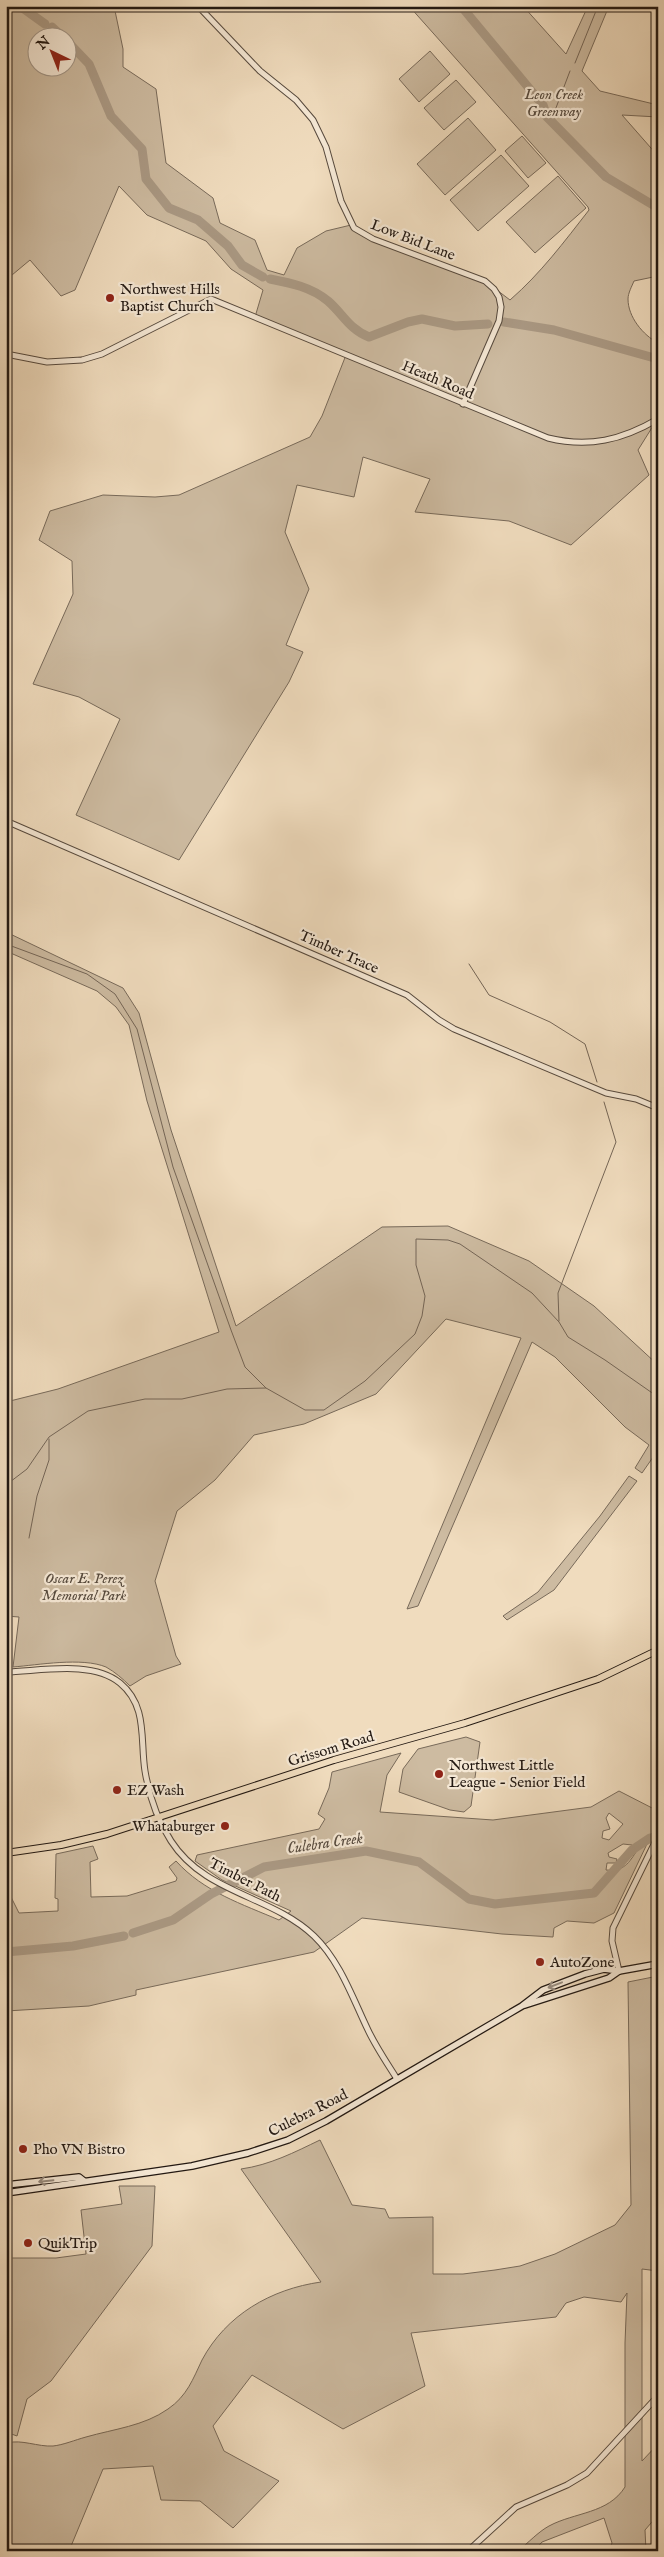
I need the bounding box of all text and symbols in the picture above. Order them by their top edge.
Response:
north arrow [28,28,78,78]
text: N [33,33,54,55]
park label: Leon Creek Greenway [524,85,583,121]
street label: Low Bid Lane [368,215,458,265]
place label: Northwest Hills Baptist Church [120,280,220,316]
marker: Northwest Hills Baptist Church [104,292,116,304]
street label: Heath Road [399,356,478,404]
street label: Timber Trace [296,926,382,978]
park label: Oscar E. Perez Memorial Park [42,1569,126,1605]
street label: Grissom Road [286,1727,377,1771]
place label: Northwest Little League - Senior Field [449,1756,586,1792]
marker: Northwest Little League - Senior Field [433,1768,445,1780]
place label: EZ Wash [127,1781,184,1800]
marker: EZ Wash [111,1784,123,1796]
place label: Whataburger [132,1817,215,1836]
marker: Whataburger [219,1820,231,1832]
water label: Culebra Creek [286,1829,365,1859]
street label: Timber Path [206,1854,284,1906]
place label: AutoZone [549,1953,615,1972]
marker: AutoZone [534,1956,546,1968]
one-way arrow [548,1981,564,1990]
street label: Culebra Road [265,2084,352,2141]
place label: Pho VN Bistro [33,2140,125,2159]
marker: Pho VN Bistro [17,2143,29,2155]
one-way arrow [38,2176,54,2186]
place label: QuikTrip [38,2234,97,2253]
marker: QuikTrip [22,2237,34,2249]

